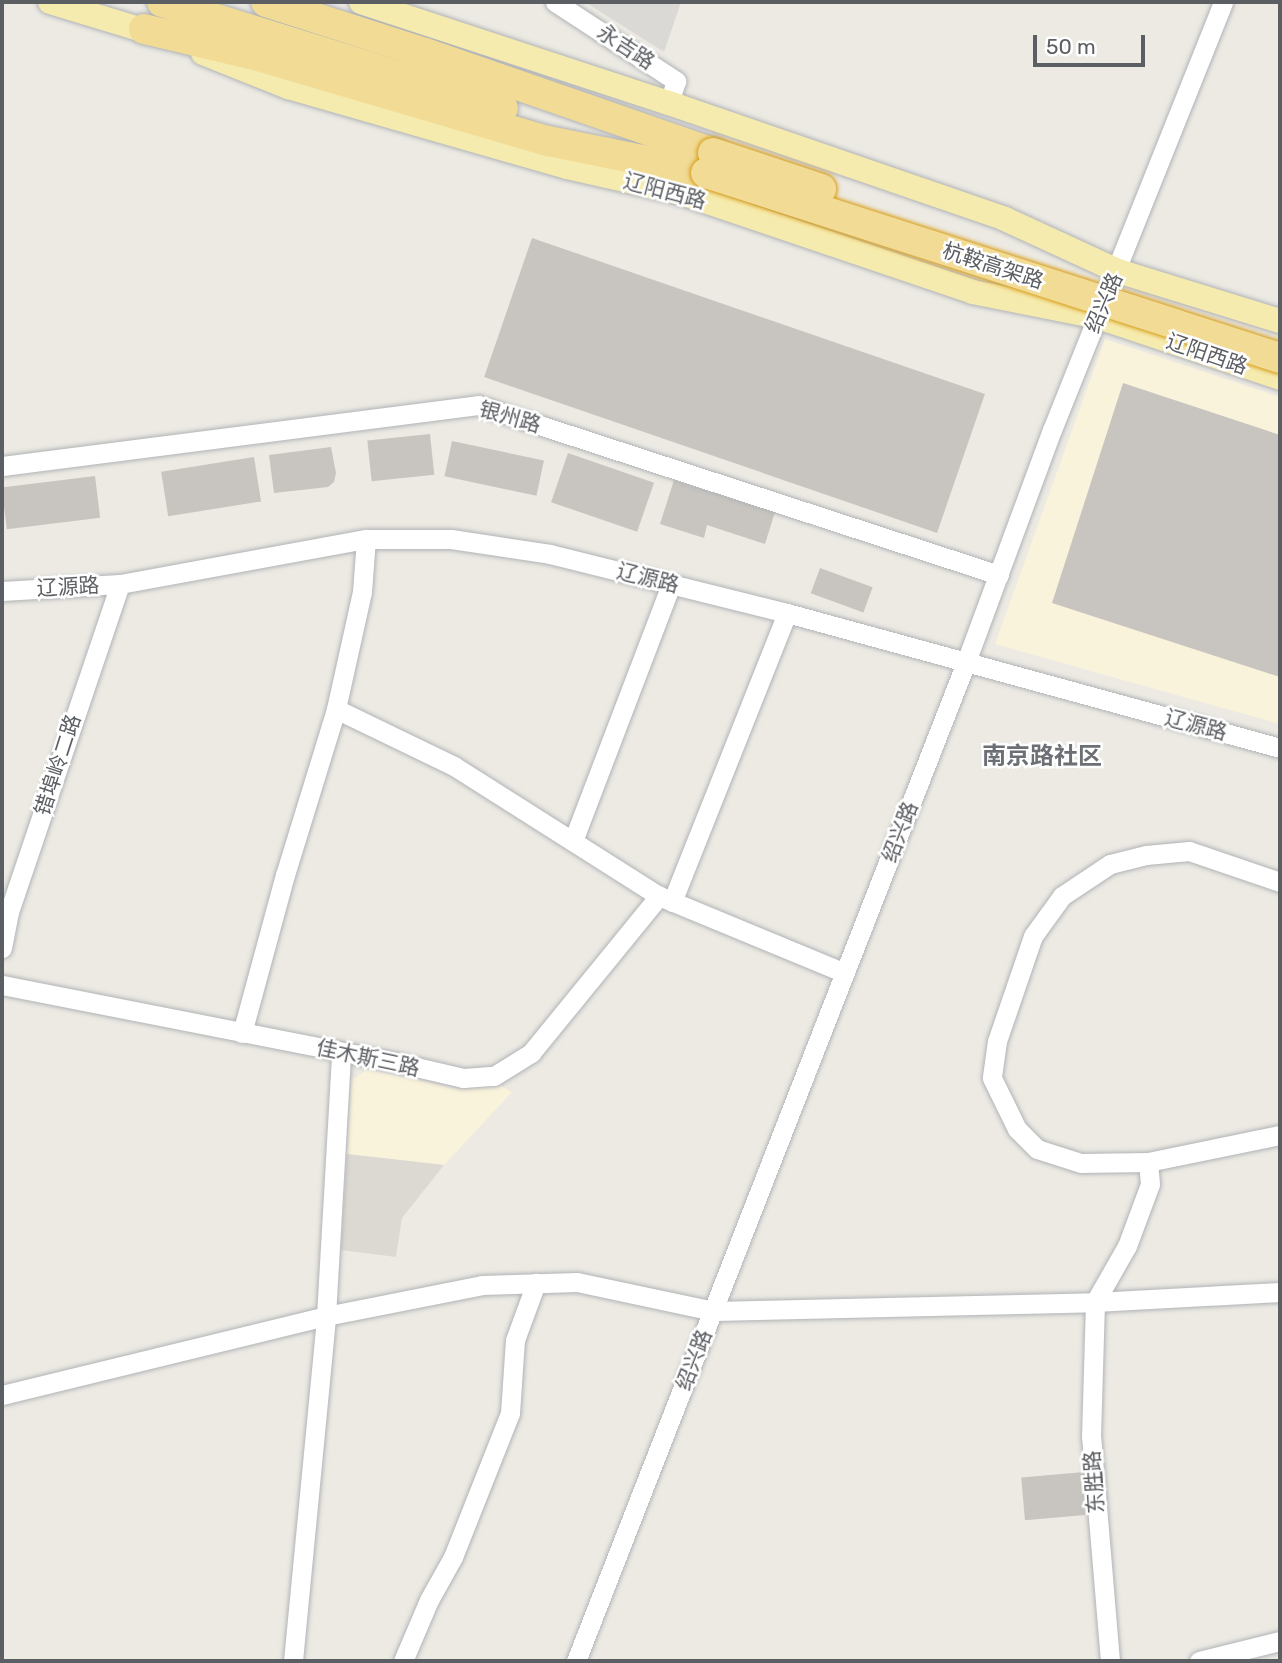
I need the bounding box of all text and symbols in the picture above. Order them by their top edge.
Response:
street label: 永吉路 [593,19,659,75]
scale bar [1037,21,1149,65]
text: 50 m [1046,34,1096,59]
street label: 辽阳西路 [621,168,709,214]
street label: 杭鞍高架路 [939,238,1047,294]
street label: 绍兴路 [1080,269,1128,337]
street label: 辽阳西路 [1163,328,1251,380]
street label: 银州路 [476,396,544,438]
street label: 辽源路 [614,558,682,598]
street label: 辽源路 [36,573,100,601]
street label: 辽源路 [1162,705,1230,745]
street label: 错埠岭二路 [30,711,86,819]
district label: 南京路社区 [982,743,1102,771]
street label: 绍兴路 [877,798,923,866]
street label: 佳木斯三路 [314,1035,422,1081]
street label: 绍兴路 [671,1326,717,1394]
street label: 东胜路 [1079,1450,1109,1514]

